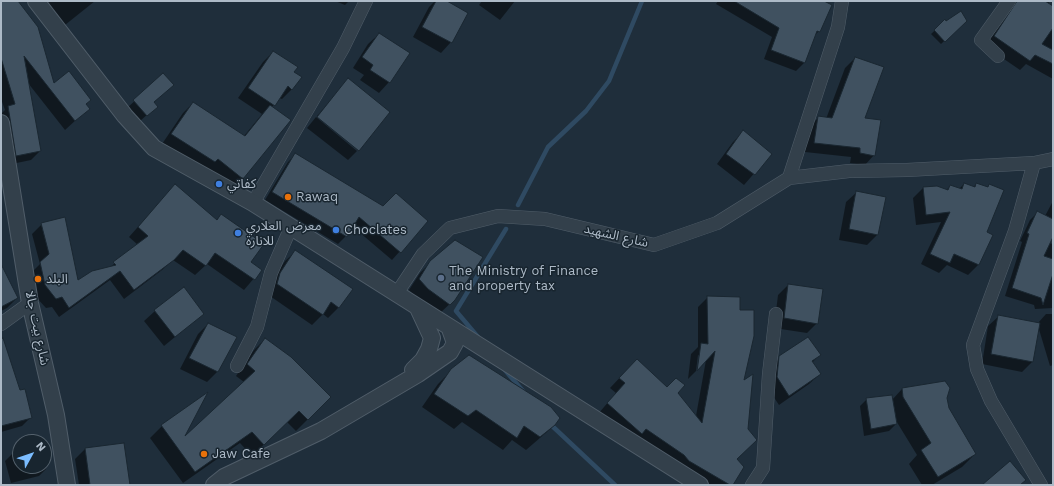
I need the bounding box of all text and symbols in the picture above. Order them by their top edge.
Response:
place label: كفاتي [227,176,256,192]
marker: كفاتي [214,179,224,189]
place label: Rawaq [296,189,338,205]
marker: Rawaq [283,192,293,202]
place label: معرض العلاري للانارة [246,218,321,249]
street label: شارع الشهيد [582,221,650,251]
place label: Choclates [344,222,407,238]
marker: Choclates [331,225,341,235]
marker: معرض العلاري للانارة [233,228,243,238]
place label: The Ministry of Finance and property tax [449,263,598,294]
place label: البلد [46,271,68,287]
marker: The Ministry of Finance and property tax [436,273,446,283]
marker: البلد [33,274,43,284]
street label: شارع بيت جالا [21,289,53,367]
north arrow [12,434,52,474]
text: N [33,439,48,454]
place label: Jaw Cafe [212,446,270,462]
marker: Jaw Cafe [199,449,209,459]

